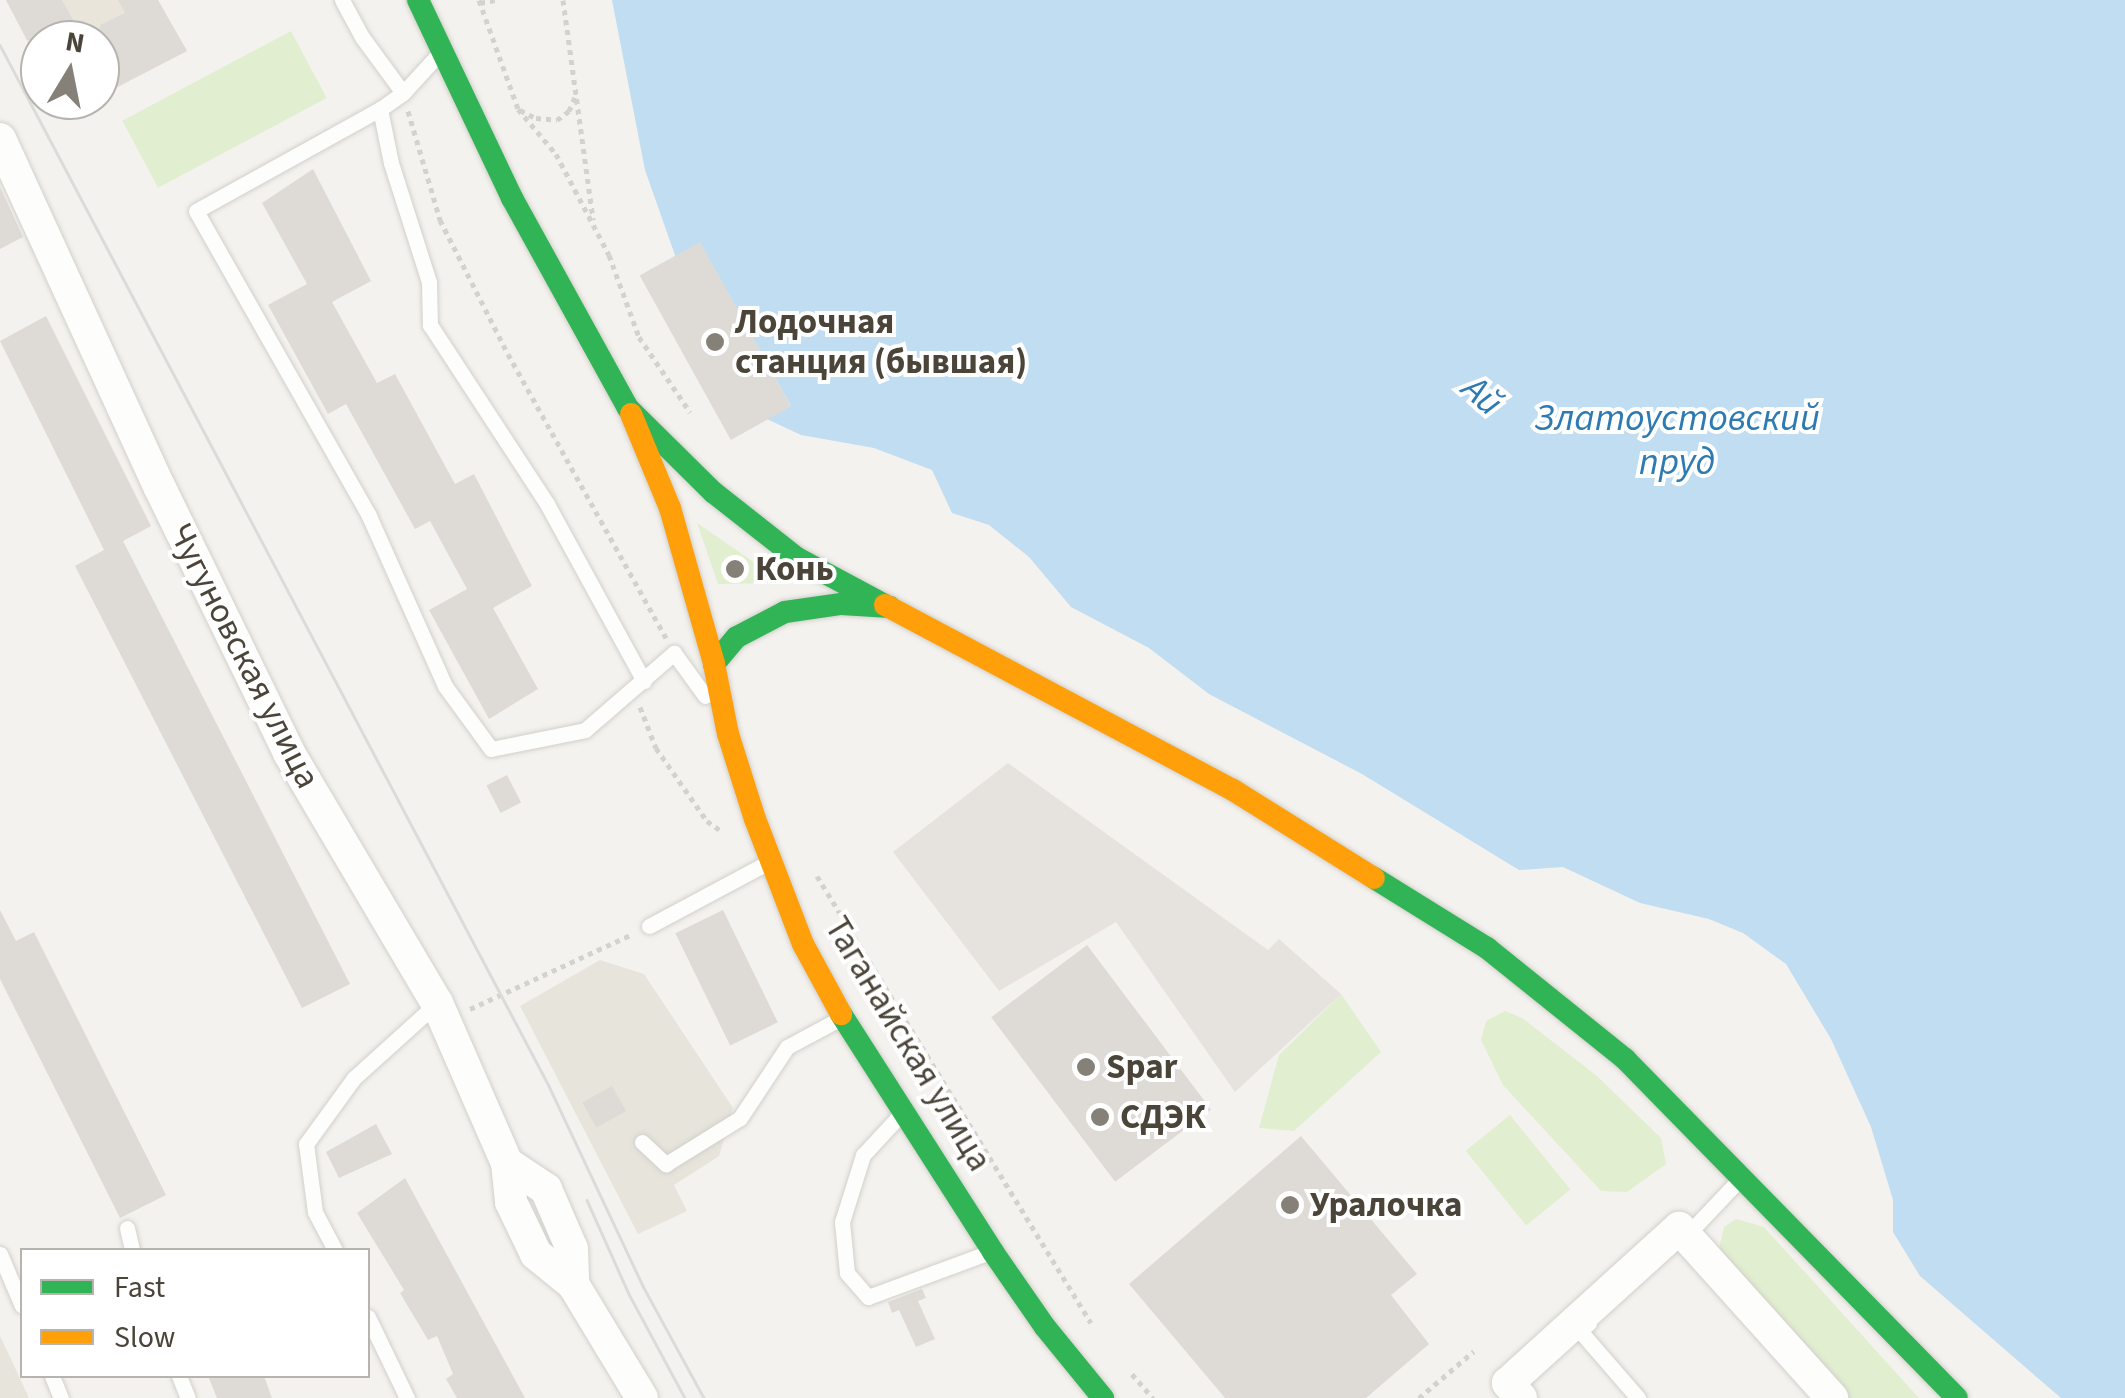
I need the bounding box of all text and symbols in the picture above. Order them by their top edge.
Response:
north arrow [20,20,120,120]
text: N [62,21,88,64]
place label: Лодочная станция (бывшая) [735,301,1027,383]
marker: Лодочная станция (бывшая) [704,331,726,353]
water label: Ай [1452,366,1512,426]
water label: Златоустовский пруд [1534,396,1820,486]
street label: Чугуновская улица [159,517,329,795]
place label: Конь [755,548,834,590]
marker: Конь [724,558,746,580]
street label: Таганайская улица [816,909,1000,1179]
place label: Spar [1106,1046,1178,1088]
marker: Spar [1075,1056,1097,1078]
place label: СДЭК [1120,1096,1206,1138]
marker: СДЭК [1089,1106,1111,1128]
place label: Уралочка [1310,1184,1462,1226]
marker: Уралочка [1279,1194,1301,1216]
legend [20,1248,370,1378]
text: Fast [114,1266,165,1309]
text: Slow [114,1316,175,1359]

